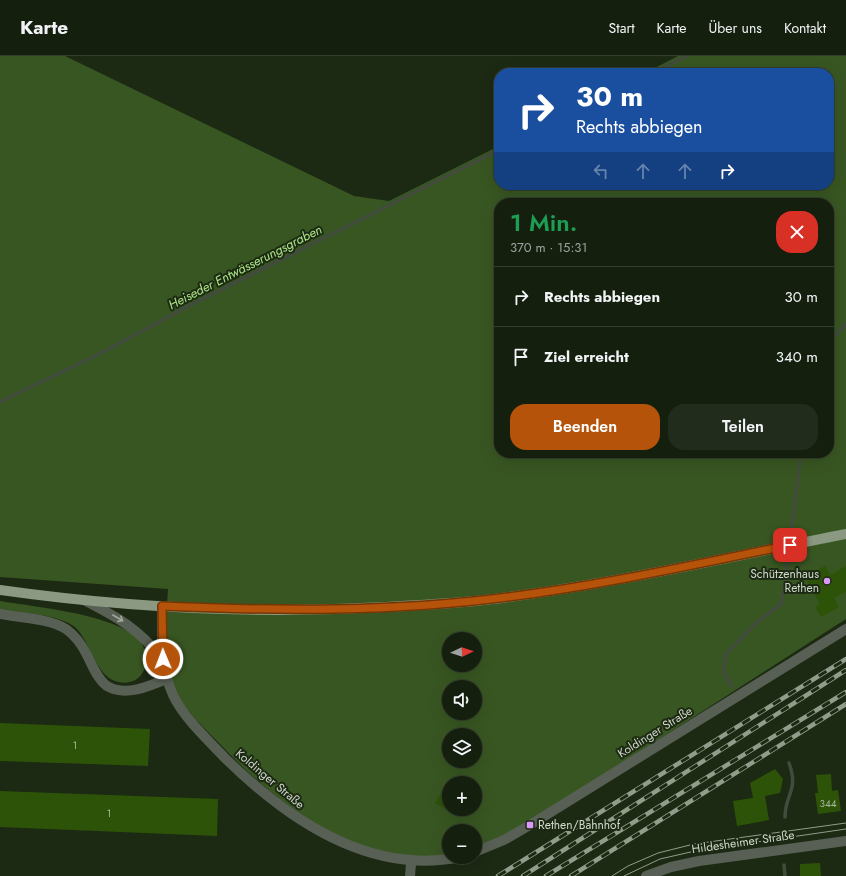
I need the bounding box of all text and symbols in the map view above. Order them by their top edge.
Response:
text: Karte [20,14,68,41]
text: Start [609,18,635,38]
text: Karte [657,18,687,38]
text: Über uns [709,18,762,38]
text: Kontakt [784,18,826,38]
text: 30 m [576,76,643,117]
icon: right [510,84,562,136]
text: Rechts abbiegen [576,114,703,140]
icon: left [590,160,612,182]
icon: ahead [632,160,654,182]
icon: ahead [674,160,696,182]
icon: right [716,160,738,182]
text: 1 Min. [510,205,577,240]
button: close [776,211,818,253]
water label: Heiseder Entwässerungsgraben [165,220,325,314]
text: 370 m · 15:31 [510,238,587,257]
icon: right [510,286,532,308]
text: Rechts abbiegen [544,286,660,308]
text: 30 m [785,286,818,308]
icon: arrive [510,346,532,368]
text: Ziel erreicht [544,346,629,368]
text: 340 m [776,346,818,368]
button: Beenden [510,404,660,450]
button: Teilen [668,404,818,450]
pin [773,528,807,562]
icon: arrive [779,534,801,556]
place label: Schützenhaus Rethen [750,565,819,597]
marker: Schützenhaus Rethen [822,576,832,586]
one-way arrow [112,615,124,623]
north arrow [442,632,482,672]
map controls [442,632,482,864]
position arrow [142,638,184,680]
button: sound [442,680,482,720]
street label: Koldinger Straße [614,702,696,762]
button: layers [442,728,482,768]
house number: 1 [73,738,77,753]
street label: Koldinger Straße [232,745,308,813]
button: + [442,776,482,816]
house number: 344 [819,796,837,811]
house number: 1 [107,806,111,821]
place label: Rethen/Bahnhof [538,816,621,834]
marker: Rethen/Bahnhof [525,820,535,830]
button: − [442,824,482,864]
street label: Hildesheimer Straße [691,826,795,858]

